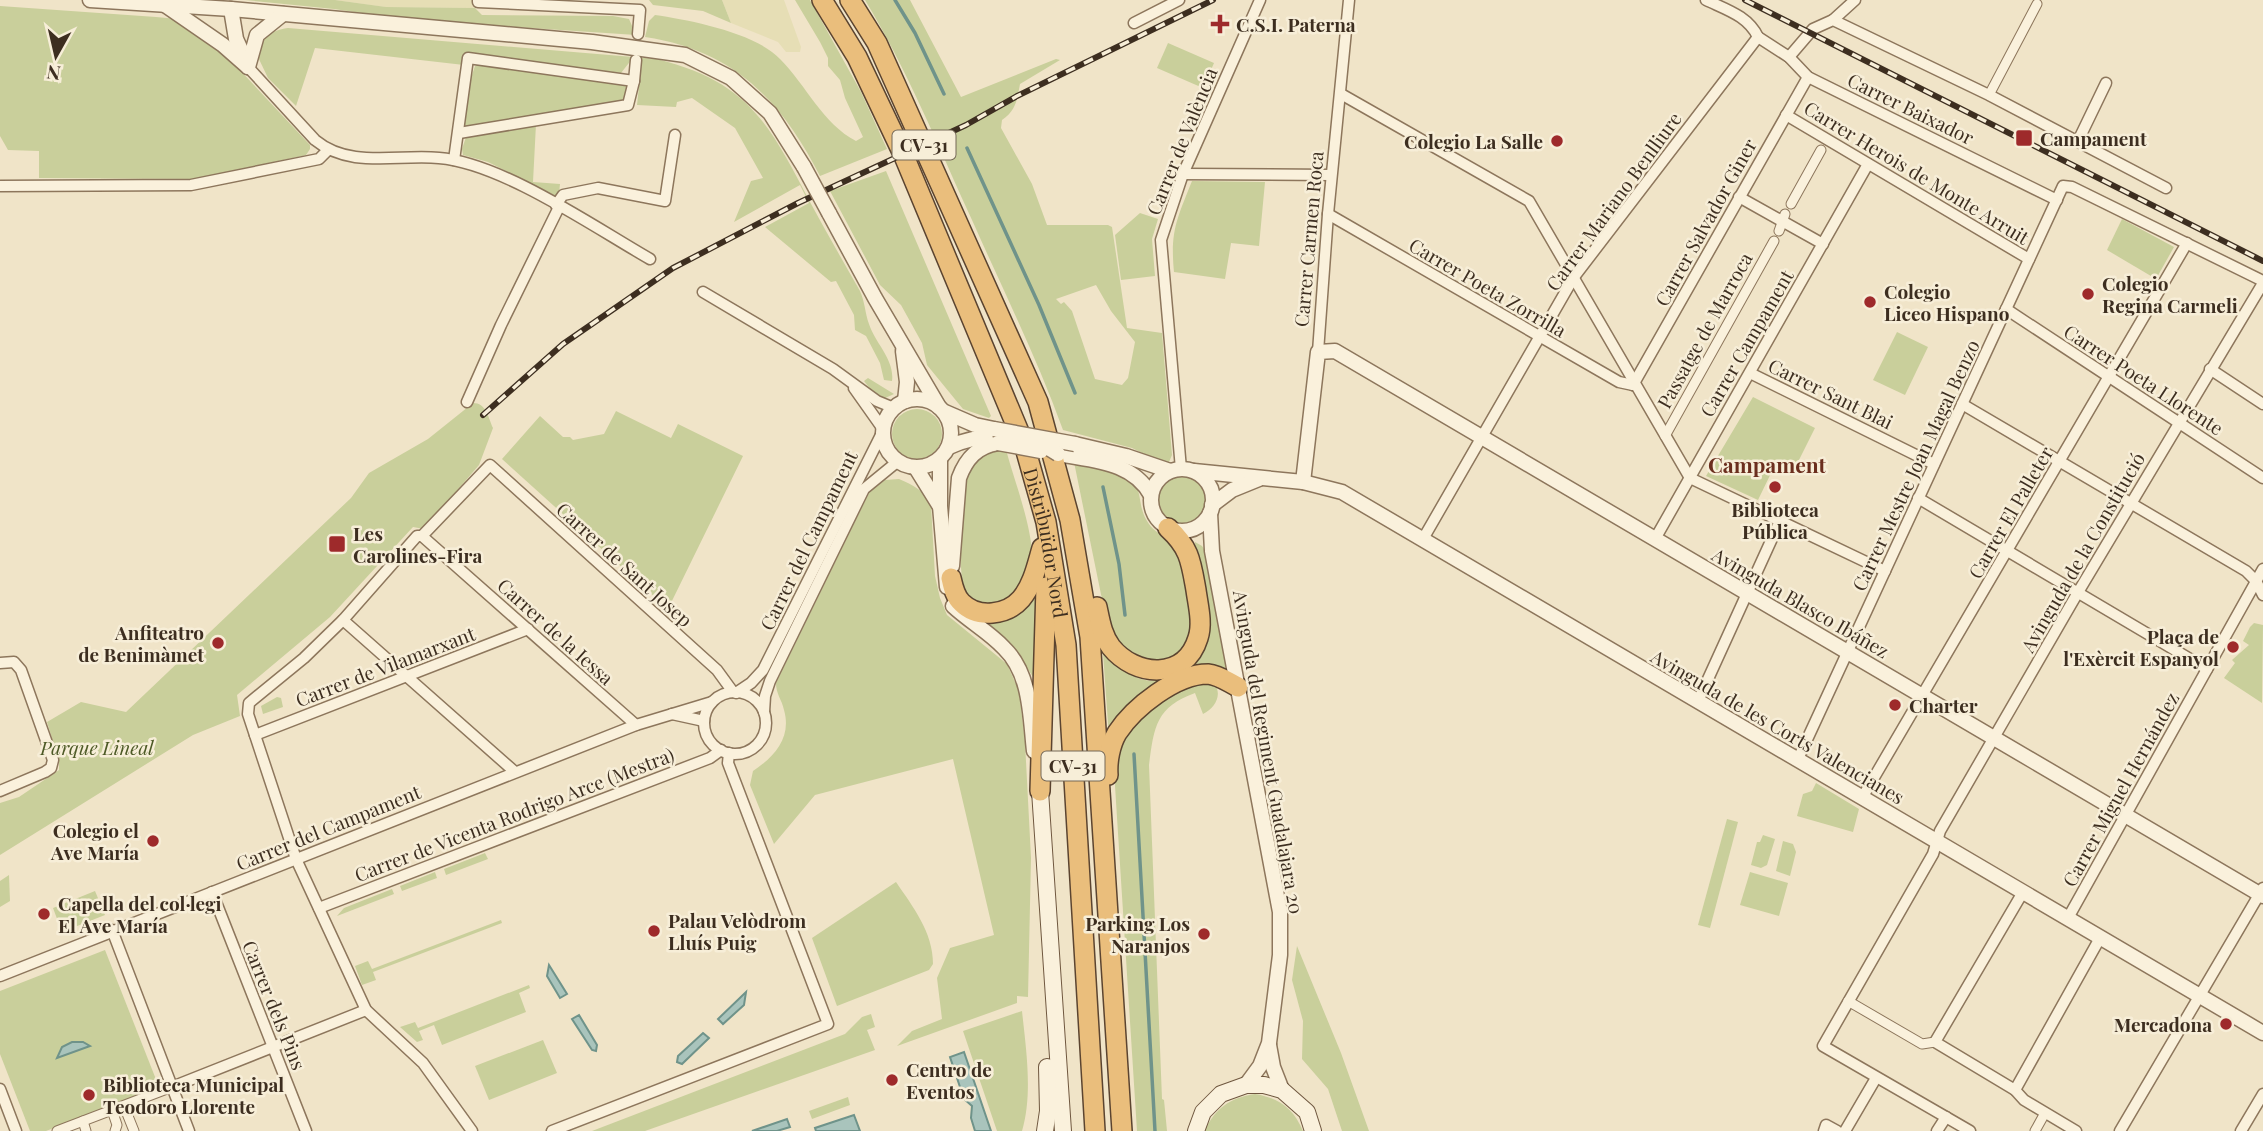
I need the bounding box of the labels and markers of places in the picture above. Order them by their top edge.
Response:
place label: C.S.I. Paterna [1236,11,1356,37]
marker: C.S.I. Paterna [1210,14,1230,34]
place label: Campament [2040,125,2147,151]
place label: Colegio La Salle [1404,128,1543,154]
marker: Campament [2014,128,2034,148]
marker: Colegio La Salle [1549,133,1565,149]
place label: Colegio Regina Carmeli [2102,270,2238,318]
place label: Colegio Liceo Hispano [1884,278,2010,326]
marker: Colegio Regina Carmeli [2080,286,2096,302]
marker: Colegio Liceo Hispano [1862,294,1878,310]
marker: Biblioteca Pública [1767,479,1783,495]
place label: Biblioteca Pública [1731,496,1819,544]
place label: Les Carolines-Fira [353,520,482,568]
marker: Les Carolines-Fira [327,534,347,554]
place label: Anfiteatro de Benimàmet [78,619,204,667]
place label: Plaça de l'Exèrcit Espanyol [2063,623,2219,671]
marker: Anfiteatro de Benimàmet [210,635,226,651]
marker: Plaça de l'Exèrcit Espanyol [2225,639,2241,655]
place label: Charter [1909,692,1978,718]
marker: Charter [1887,697,1903,713]
place label: Colegio el Ave María [50,817,139,865]
marker: Colegio el Ave María [145,833,161,849]
place label: Capella del col·legi El Ave María [58,890,222,938]
marker: Capella del col·legi El Ave María [36,906,52,922]
place label: Palau Velòdrom Lluís Puig [668,907,806,955]
place label: Parking Los Naranjos [1085,910,1190,958]
marker: Palau Velòdrom Lluís Puig [646,923,662,939]
marker: Parking Los Naranjos [1196,926,1212,942]
place label: Mercadona [2114,1011,2212,1037]
marker: Mercadona [2218,1016,2234,1032]
place label: Centro de Eventos [906,1056,992,1104]
place label: Biblioteca Municipal Teodoro Llorente [103,1071,284,1119]
marker: Centro de Eventos [884,1072,900,1088]
marker: Biblioteca Municipal Teodoro Llorente [81,1087,97,1103]

